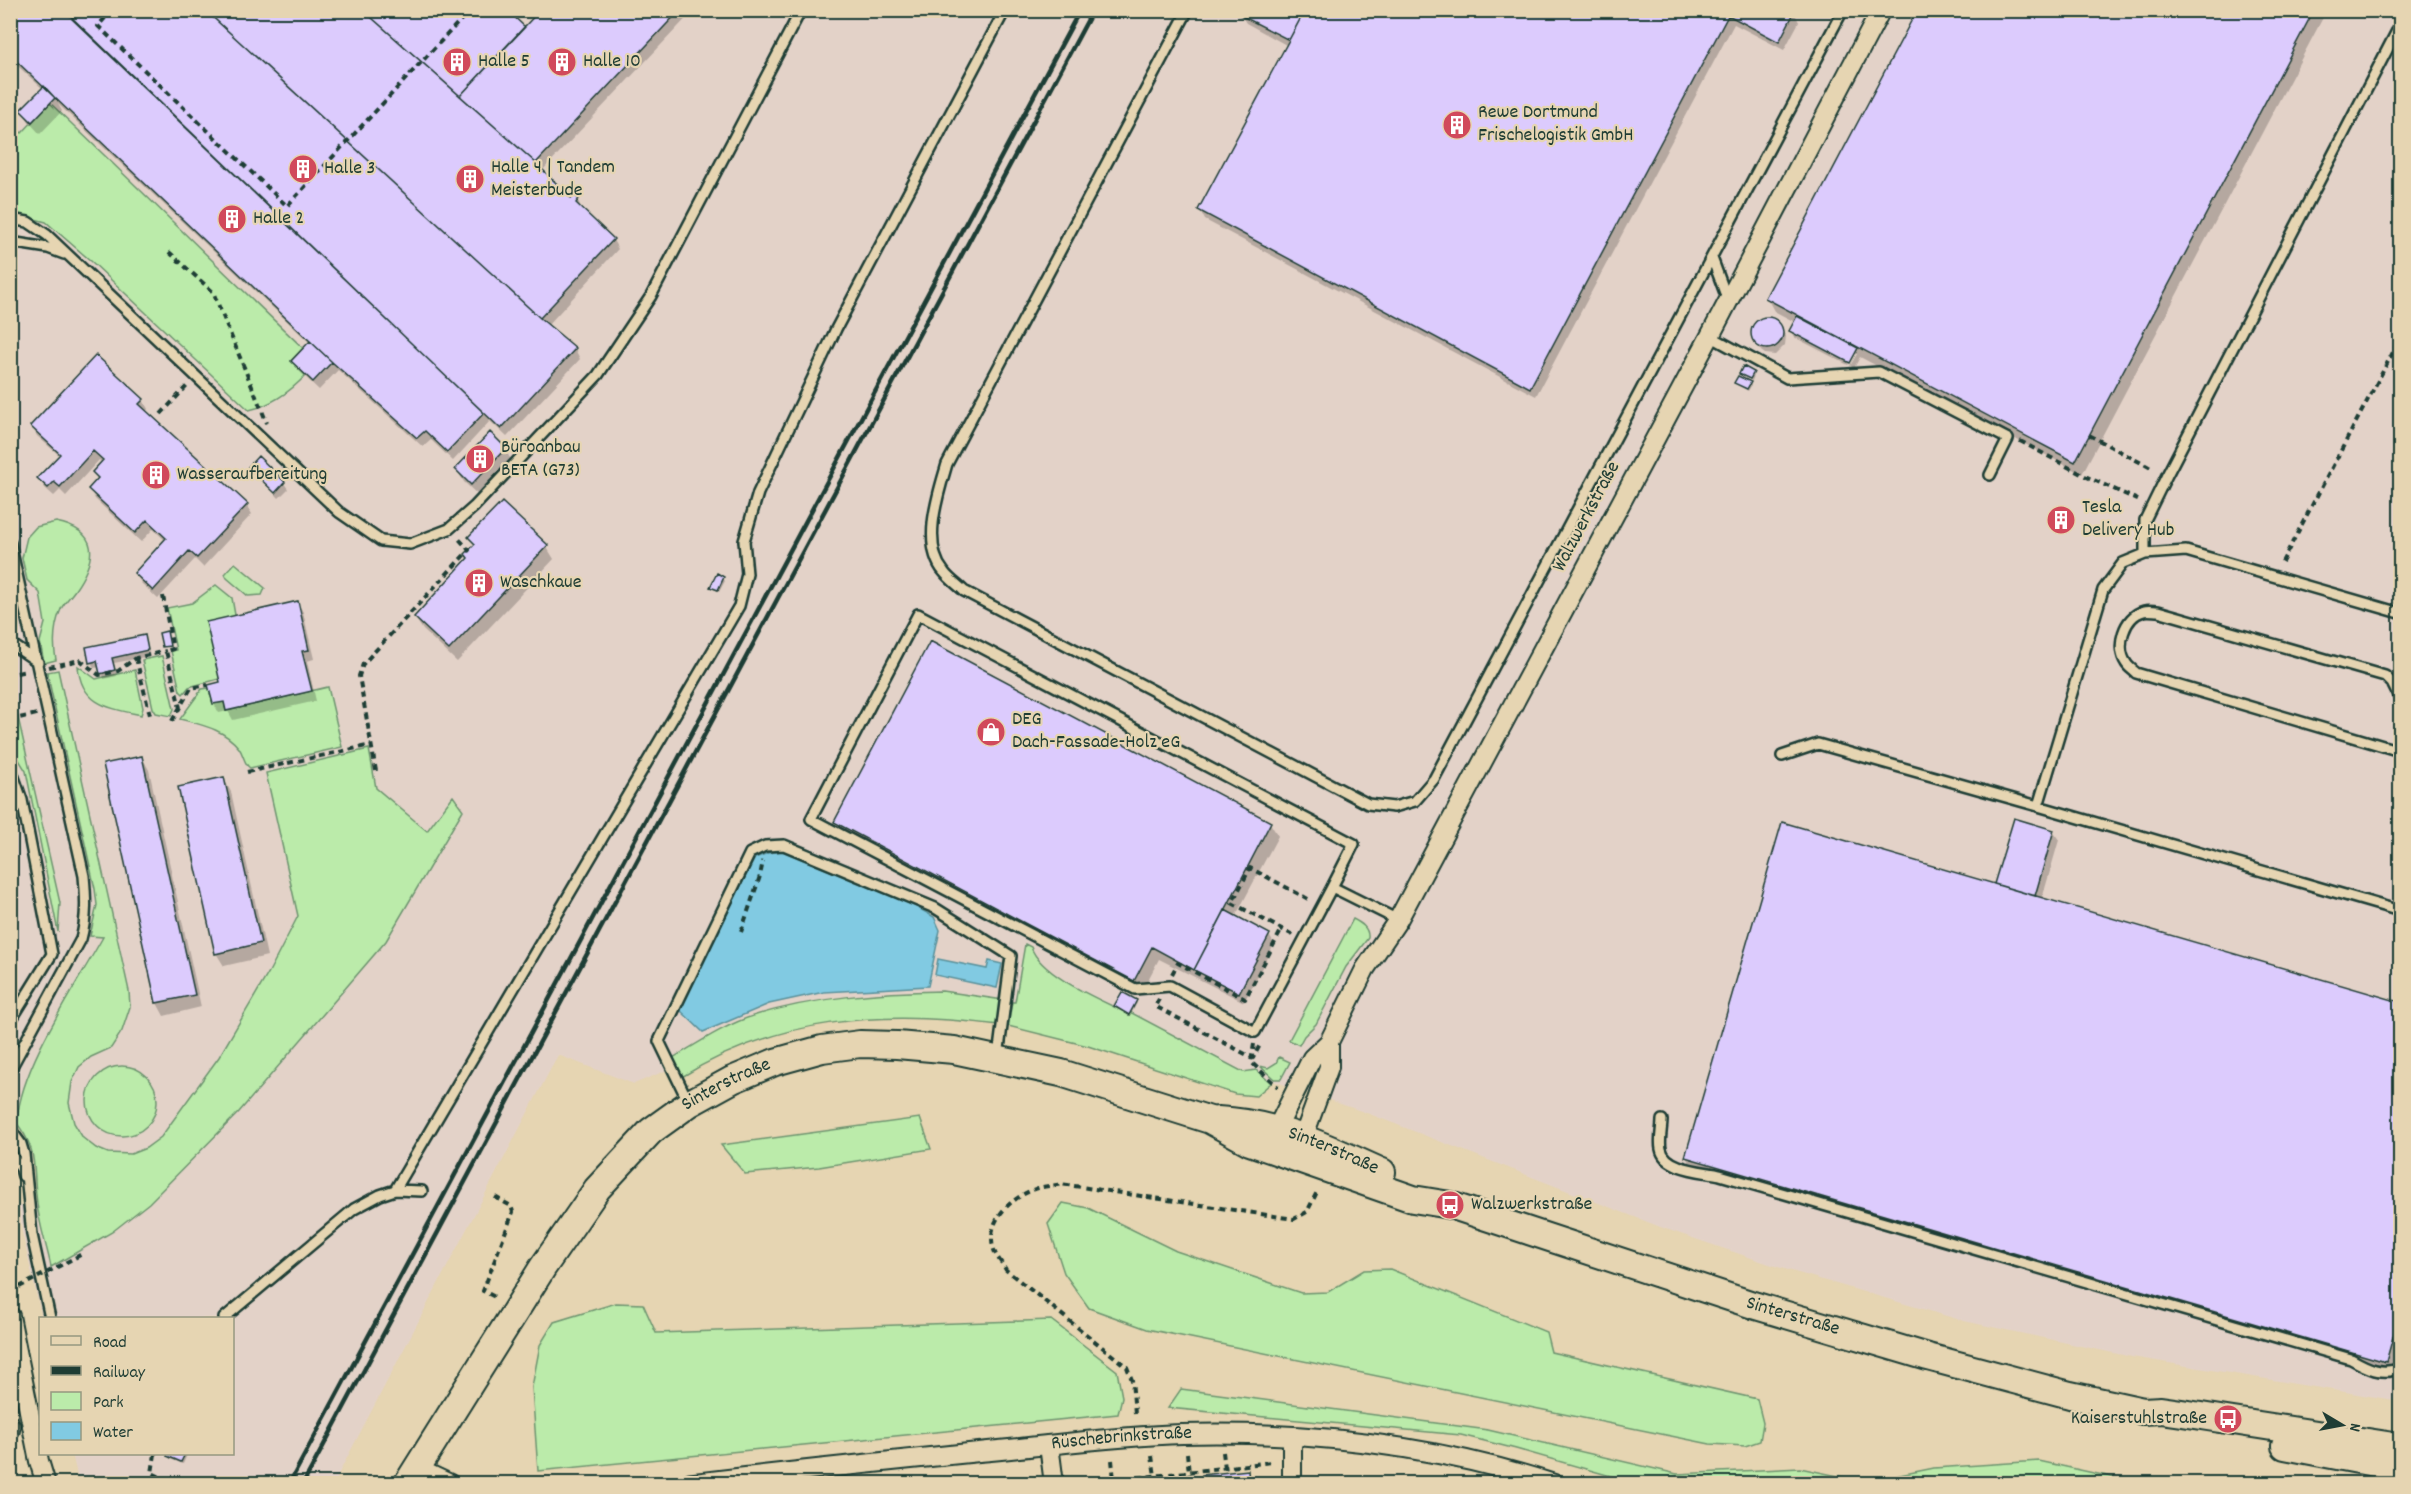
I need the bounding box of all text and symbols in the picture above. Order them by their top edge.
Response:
building icon: Halle 5 [441,46,473,78]
building icon: Halle 10 [546,46,578,78]
place label: Halle 5 [478,48,530,76]
place label: Halle 10 [583,48,641,76]
place label: Rewe Dortmund Frischelogistik GmbH [1478,99,1633,150]
building icon: Rewe Dortmund Frischelogistik GmbH [1441,109,1473,141]
building icon: Halle 3 [287,153,319,185]
place label: Halle 4 | Tandem Meisterbude [491,154,615,205]
place label: Halle 3 [324,155,375,183]
building icon: Halle 4 | Tandem Meisterbude [454,163,486,195]
building icon: Halle 2 [216,203,248,235]
place label: Halle 2 [253,205,304,233]
place label: Büroanbau BETA (G73) [501,434,581,485]
building icon: Büroanbau BETA (G73) [464,443,496,475]
street label: Walzwerkstraße [1546,457,1628,577]
building icon: Wasseraufbereitung [140,459,172,491]
place label: Wasseraufbereitung [177,461,327,489]
place label: Tesla Delivery Hub [2082,494,2174,545]
building icon: Tesla Delivery Hub [2045,504,2077,536]
building icon: Waschkaue [463,567,495,599]
place label: Waschkaue [500,569,582,597]
place label: DEG Dach-Fassade-Holz eG [1012,706,1180,757]
shop icon: DEG Dach-Fassade-Holz eG [975,716,1007,748]
street label: Sinterstraße [676,1051,775,1119]
street label: Sinterstraße [1284,1120,1383,1183]
bus stop icon: Walzwerkstraße [1434,1189,1466,1221]
place label: Walzwerkstraße [1471,1191,1593,1219]
street label: Sinterstraße [1742,1290,1843,1344]
legend [39,1317,234,1455]
text: Road [93,1331,127,1356]
text: Railway [93,1361,146,1386]
text: Park [93,1391,124,1416]
north arrow [2312,1395,2372,1455]
bus stop icon: Kaiserstuhlstraße [2212,1403,2244,1435]
place label: Kaiserstuhlstraße [2071,1405,2207,1433]
street label: Rüschebrinkstraße [1050,1420,1192,1458]
text: Water [93,1421,133,1446]
text: N [2342,1421,2366,1433]

